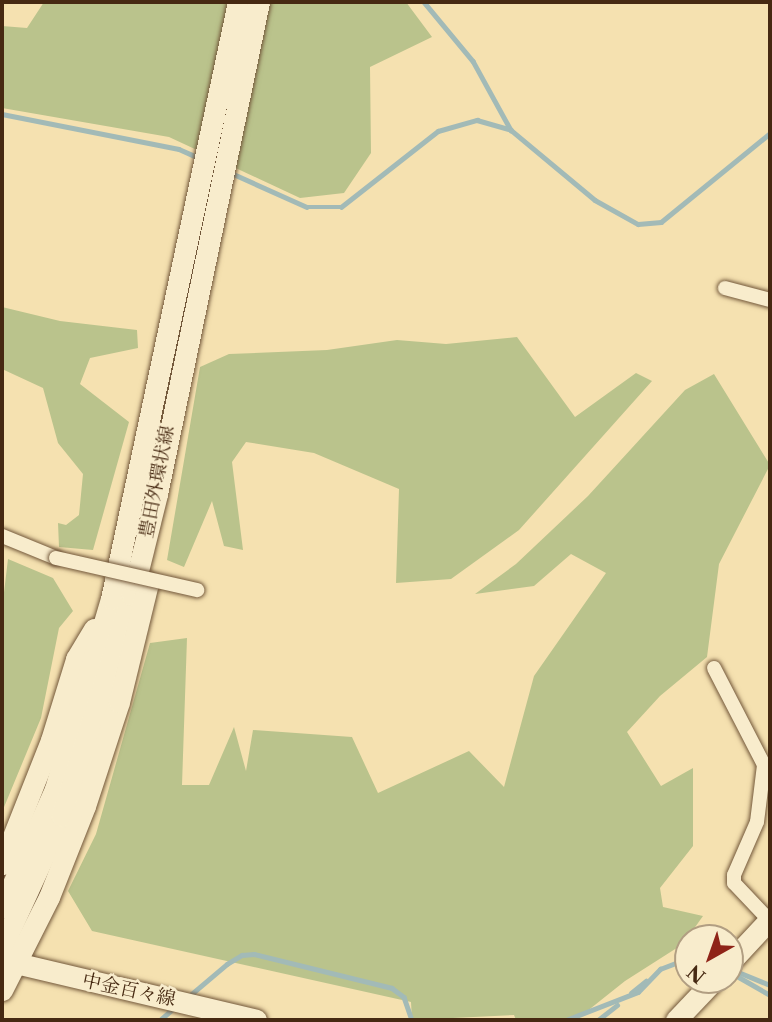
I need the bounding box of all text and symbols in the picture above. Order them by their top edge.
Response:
street label: 豊田外環状線 [135,424,179,540]
north arrow [674,924,744,994]
text: N [683,960,710,988]
street label: 中金百々線 [80,969,178,1011]

